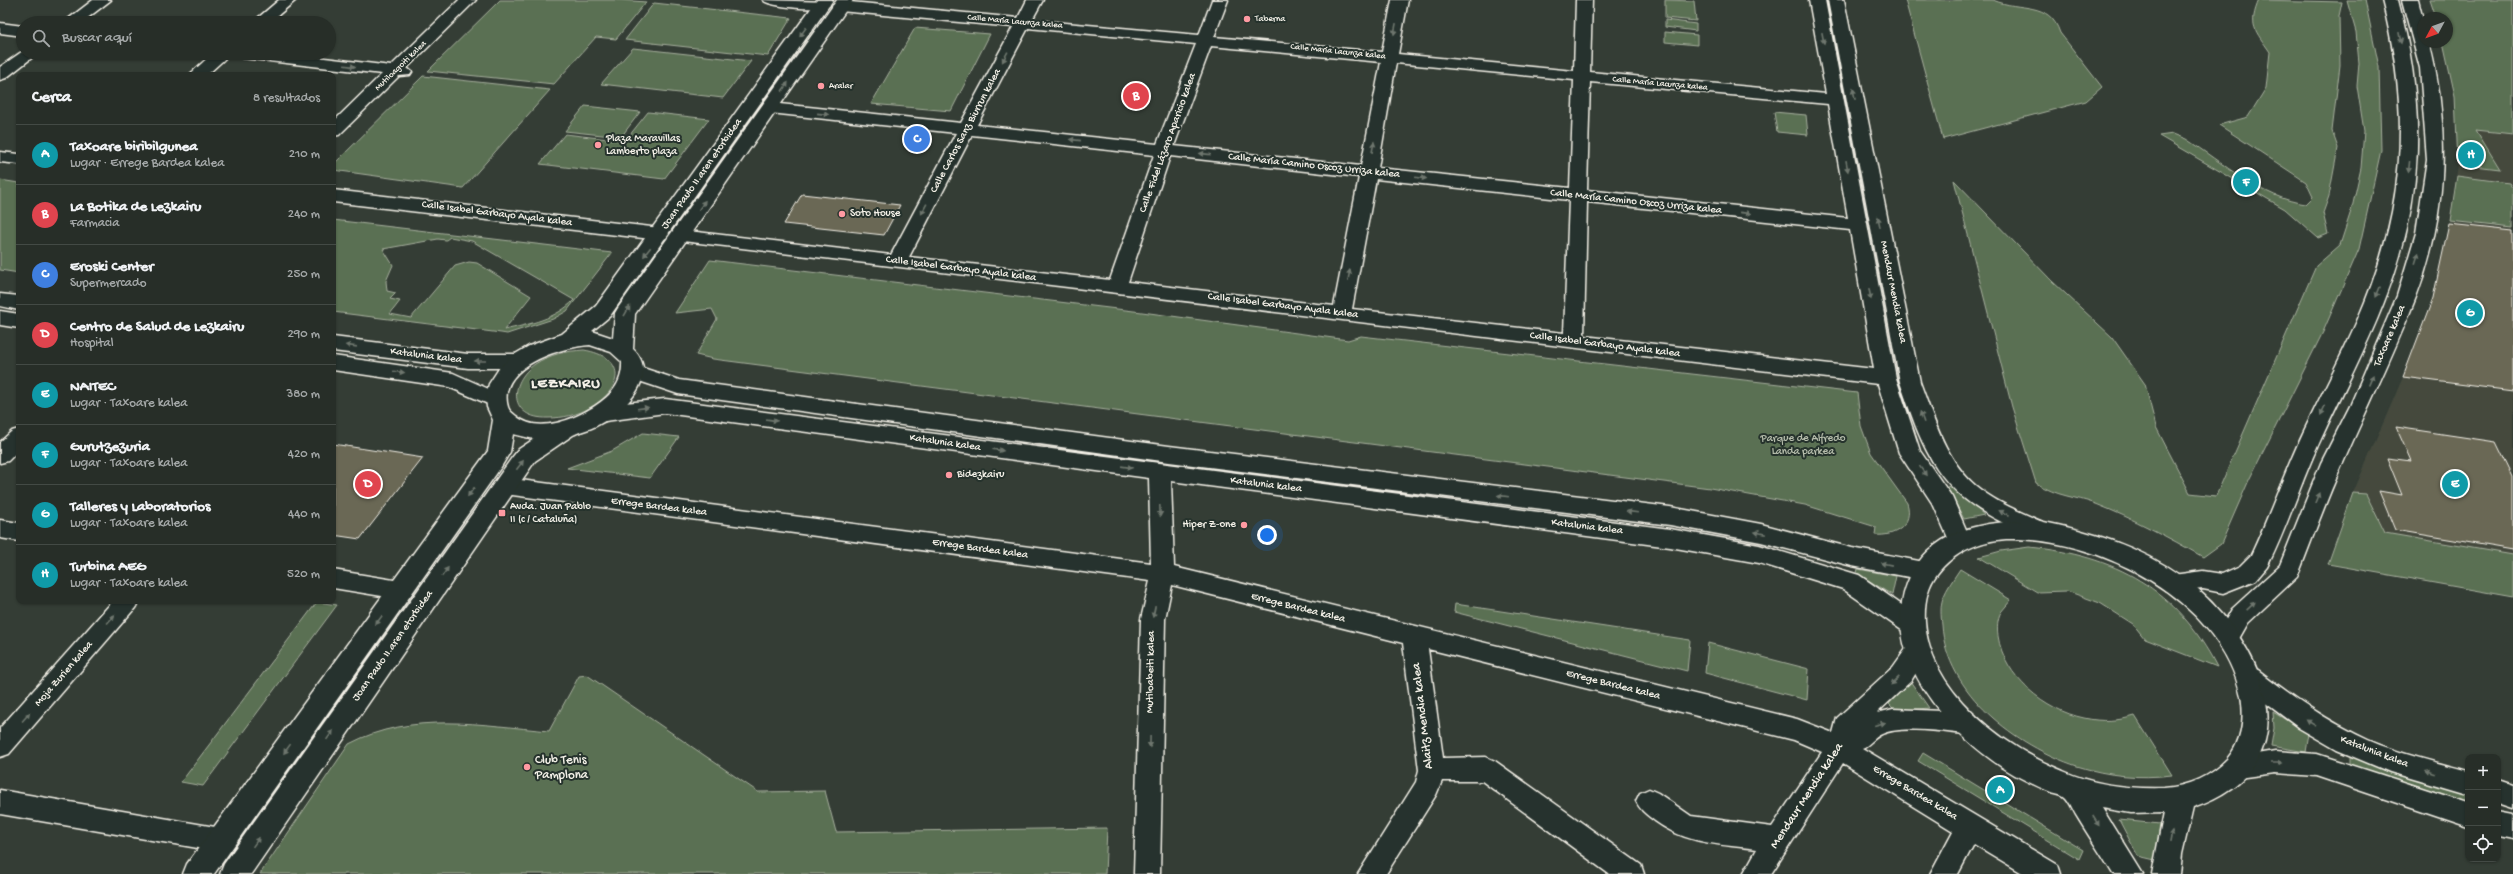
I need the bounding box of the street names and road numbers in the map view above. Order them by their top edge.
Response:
street label: Calle María Lacunza kalea [967,12,1064,32]
street label: Mutiloagoiti kalea [373,38,430,94]
street label: Calle María Lacunza kalea [1290,42,1387,63]
street label: Calle Carlos Sanz Biurrun kalea [928,66,1004,195]
street label: Calle Fidel Lázaro Aparicio kalea [1137,71,1199,214]
street label: Calle María Lacunza kalea [1612,74,1709,94]
street label: Joan Paulo II.aren etorbidea [659,116,745,232]
street label: Calle María Camino Oscoz Urriza kalea [1228,151,1401,181]
street label: Calle María Camino Oscoz Urriza kalea [1550,187,1723,217]
street label: Calle Isabel Garbayo Ayala kalea [421,199,574,229]
street label: Mendaur Mendia kalea [1877,240,1909,345]
street label: Calle Isabel Garbayo Ayala kalea [885,254,1038,284]
street label: Calle Isabel Garbayo Ayala kalea [1207,291,1360,321]
street label: Taxoare kalea [2371,303,2409,369]
street label: Calle Isabel Garbayo Ayala kalea [1529,330,1682,360]
street label: Katalunia kalea [390,346,463,366]
street label: Katalunia kalea [909,432,982,454]
street label: Katalunia kalea [1230,475,1303,495]
street label: Errege Bardea kalea [610,495,709,519]
street label: Katalunia kalea [1551,517,1624,537]
street label: Errege Bardea kalea [931,536,1030,562]
street label: Joan Paulo II.aren etorbidea [350,588,436,704]
street label: Errege Bardea kalea [1250,590,1347,626]
street label: Mutiloabeiti kalea [1144,630,1158,713]
street label: Moja Zurien kalea [32,638,96,709]
street label: Alaitz Mendia kalea [1409,661,1437,770]
street label: Errege Bardea kalea [1565,667,1662,703]
street label: Katalunia kalea [2338,734,2411,771]
street label: Mendaur Mendia kalea [1767,740,1847,852]
street label: Errege Bardea kalea [1871,763,1960,823]

